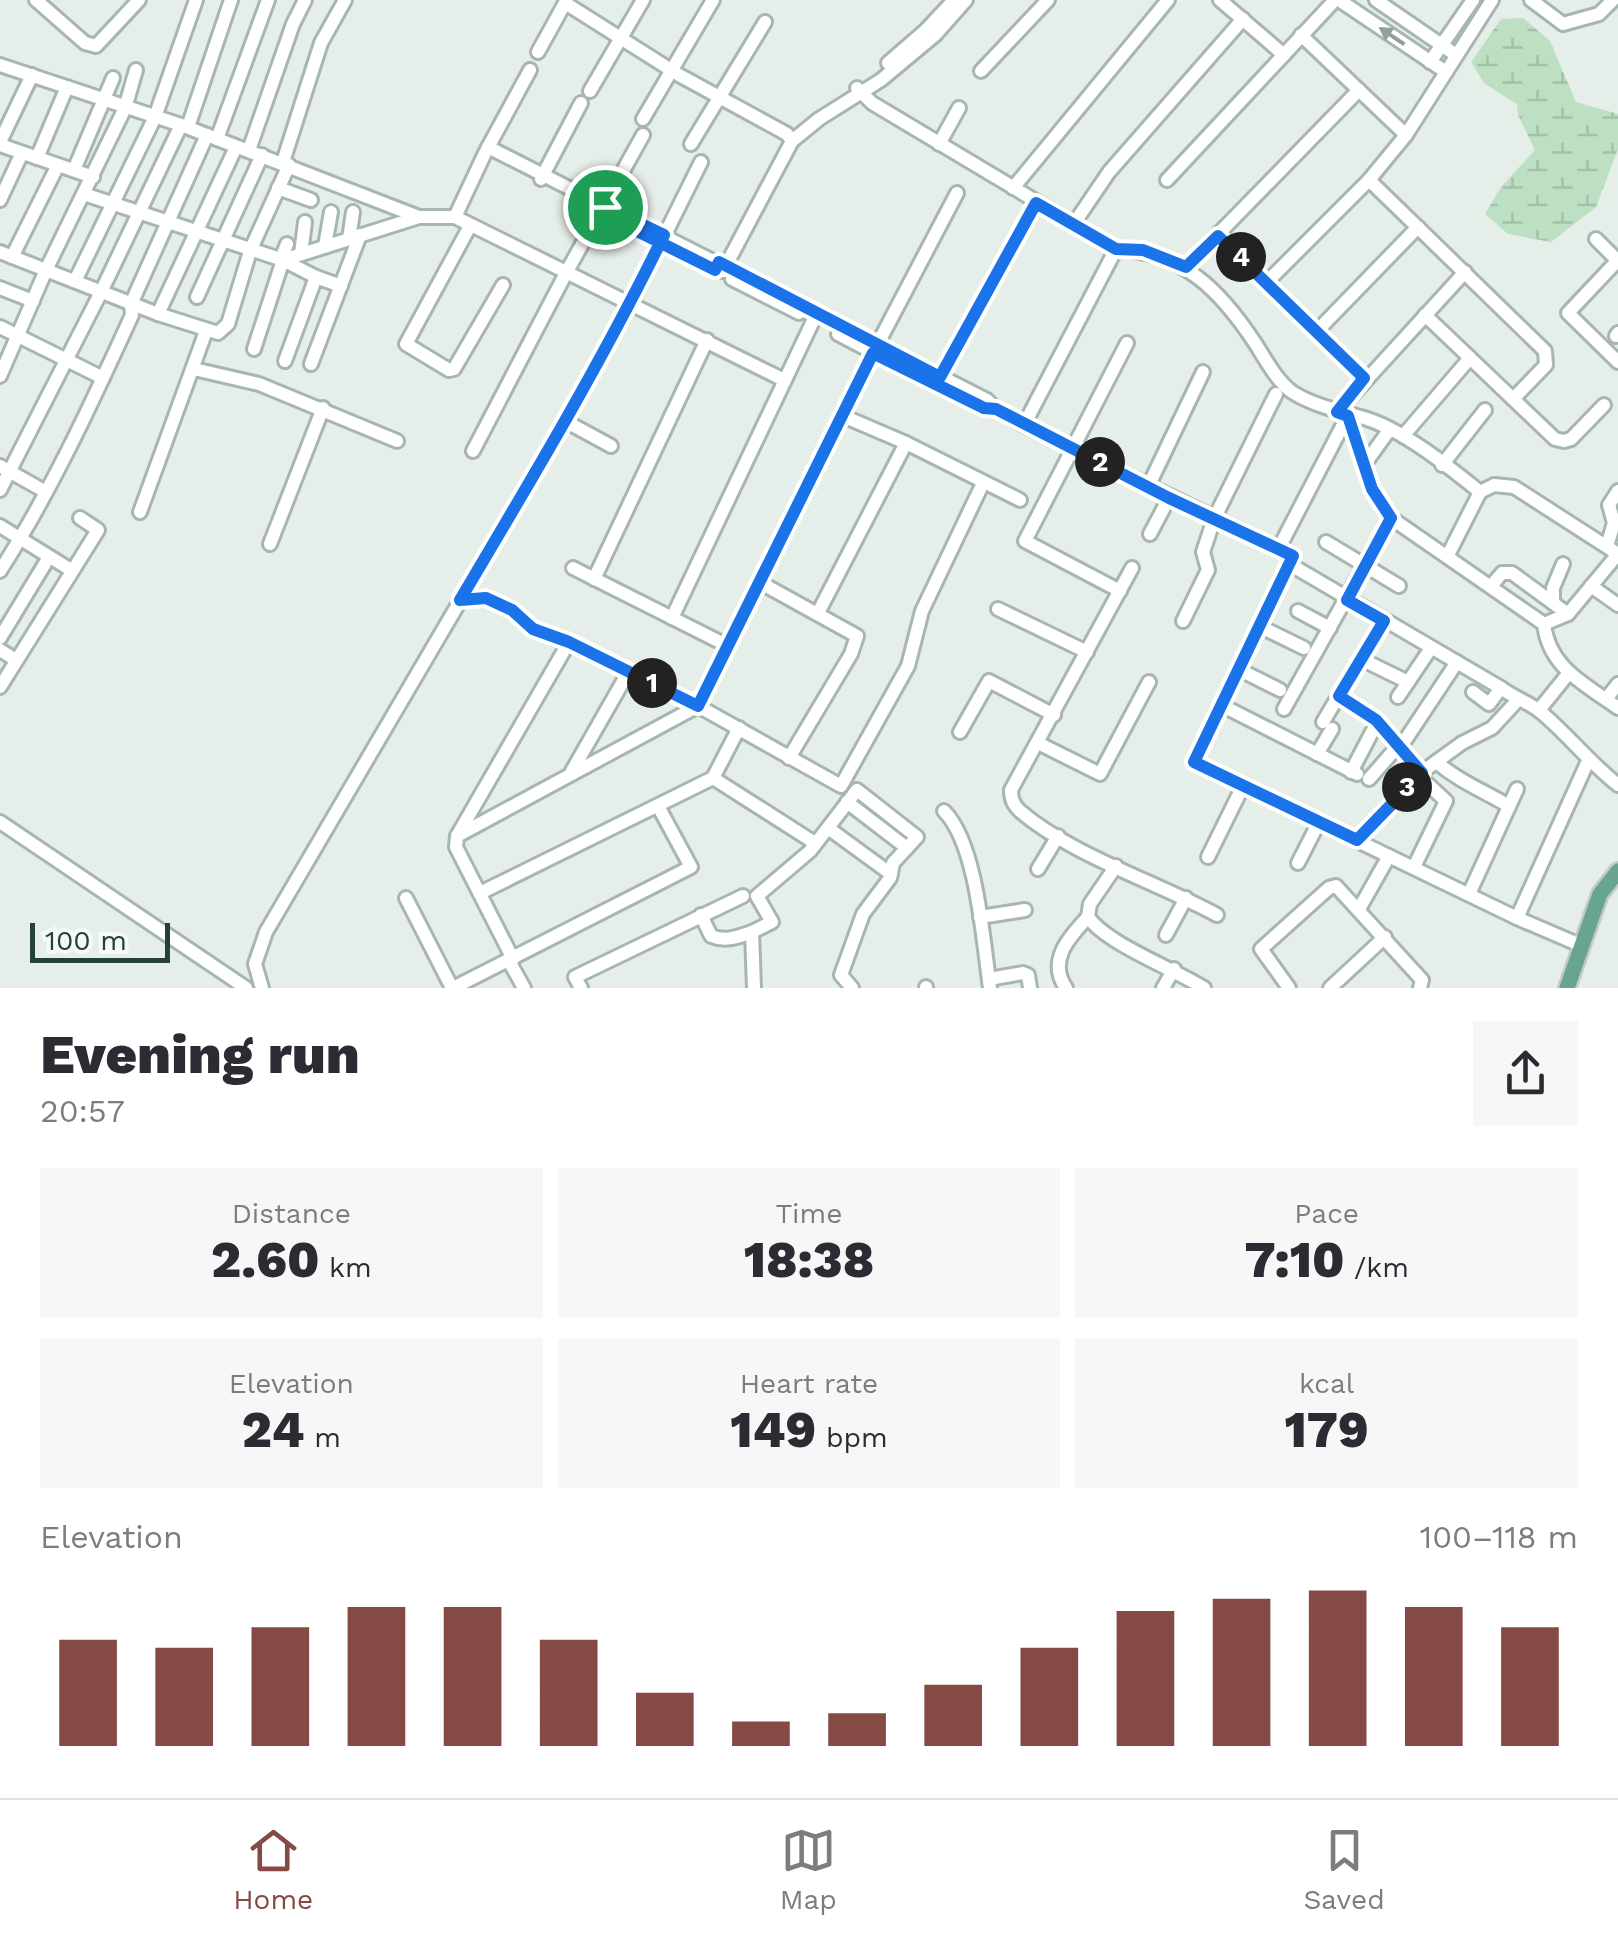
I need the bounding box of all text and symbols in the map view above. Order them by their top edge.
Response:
one-way arrow [1379,28,1406,46]
pin [563,165,648,250]
icon: arrive [578,180,633,235]
pin: 4 [1216,232,1266,282]
text: 4 [1232,240,1250,273]
pin: 2 [1075,437,1125,487]
text: 2 [1092,445,1108,478]
pin: 1 [627,658,677,708]
text: 1 [646,666,658,699]
pin: 3 [1382,762,1432,812]
text: 3 [1399,770,1415,803]
scale bar [30,918,170,963]
text: 100 m [45,924,127,957]
button: share [1473,1021,1578,1126]
text: Evening run [40,1022,360,1086]
text: 20:57 [40,1092,125,1130]
text: Distance [232,1197,351,1230]
text: Time [776,1197,842,1230]
text: Pace [1294,1197,1359,1230]
text: 2.60 [211,1230,319,1289]
text: 18:38 [744,1230,874,1289]
text: 7:10 [1244,1230,1345,1289]
text: km [319,1251,372,1284]
text: /km [1345,1251,1409,1284]
text: Elevation [229,1367,354,1400]
text: Heart rate [740,1367,878,1400]
text: kcal [1299,1367,1354,1400]
text: 24 [242,1400,305,1459]
text: 149 [730,1400,816,1459]
text: 179 [1284,1400,1369,1459]
text: m [305,1421,341,1454]
text: bpm [816,1421,888,1454]
text: Elevation [40,1518,183,1556]
text: 100–118 m [1420,1518,1578,1556]
tab: Home [233,1823,313,1916]
tab: Map [780,1823,837,1916]
tab: Saved [1303,1823,1385,1916]

